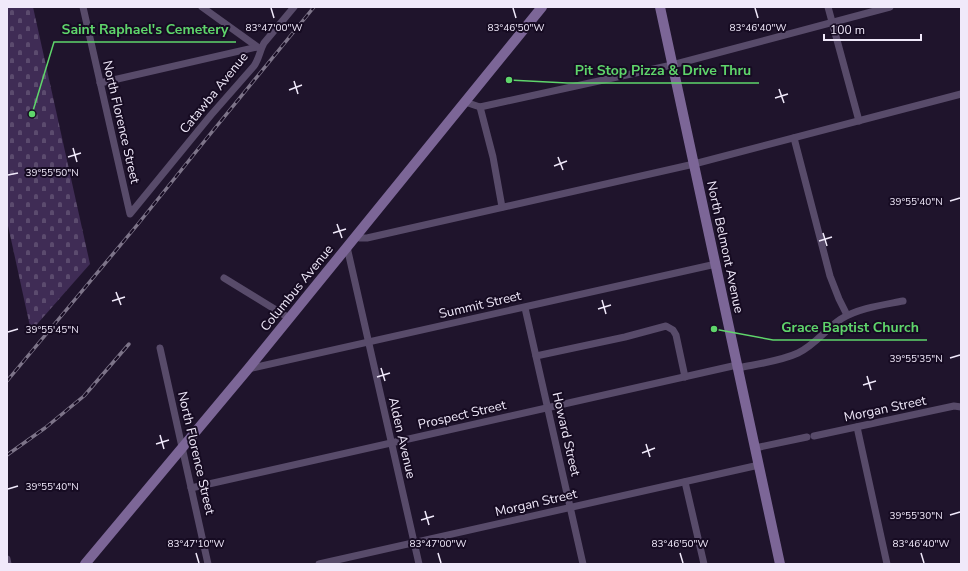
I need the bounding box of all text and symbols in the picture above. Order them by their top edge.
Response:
callout: Saint Raphael's Cemetery [54,16,236,42]
scale bar [824,16,921,42]
text: Saint Raphael's Cemetery [62,20,229,39]
text: 83°47'00"W [246,21,302,35]
text: 83°46'50"W [488,21,544,35]
text: 83°46'40"W [730,21,786,35]
text: 100 m [830,22,865,38]
street label: Catawba Avenue [176,49,252,137]
callout: Pit Stop Pizza & Drive Thru [567,57,759,83]
street label: North Florence Street [98,59,144,186]
text: Pit Stop Pizza & Drive Thru [575,61,751,80]
text: 39°55'50"N [25,166,79,180]
street label: North Belmont Avenue [702,179,748,315]
text: 39°55'40"N [889,195,943,209]
street label: Columbus Avenue [256,241,338,335]
street label: Summit Street [437,287,523,323]
callout: Grace Baptist Church [773,314,927,340]
text: Grace Baptist Church [781,318,919,337]
text: 39°55'45"N [25,323,79,337]
text: 39°55'35"N [889,352,943,366]
street label: North Florence Street [173,390,219,517]
street label: Howard Street [548,390,585,478]
street label: Morgan Street [842,391,928,426]
street label: Alden Avenue [384,396,420,480]
street label: Prospect Street [416,396,508,434]
text: 39°55'40"N [25,480,79,494]
street label: Morgan Street [493,485,579,521]
text: 39°55'30"N [889,509,943,523]
text: 83°47'10"W [168,537,224,551]
text: 83°47'00"W [410,537,466,551]
text: 83°46'50"W [652,537,708,551]
text: 83°46'40"W [893,537,949,551]

